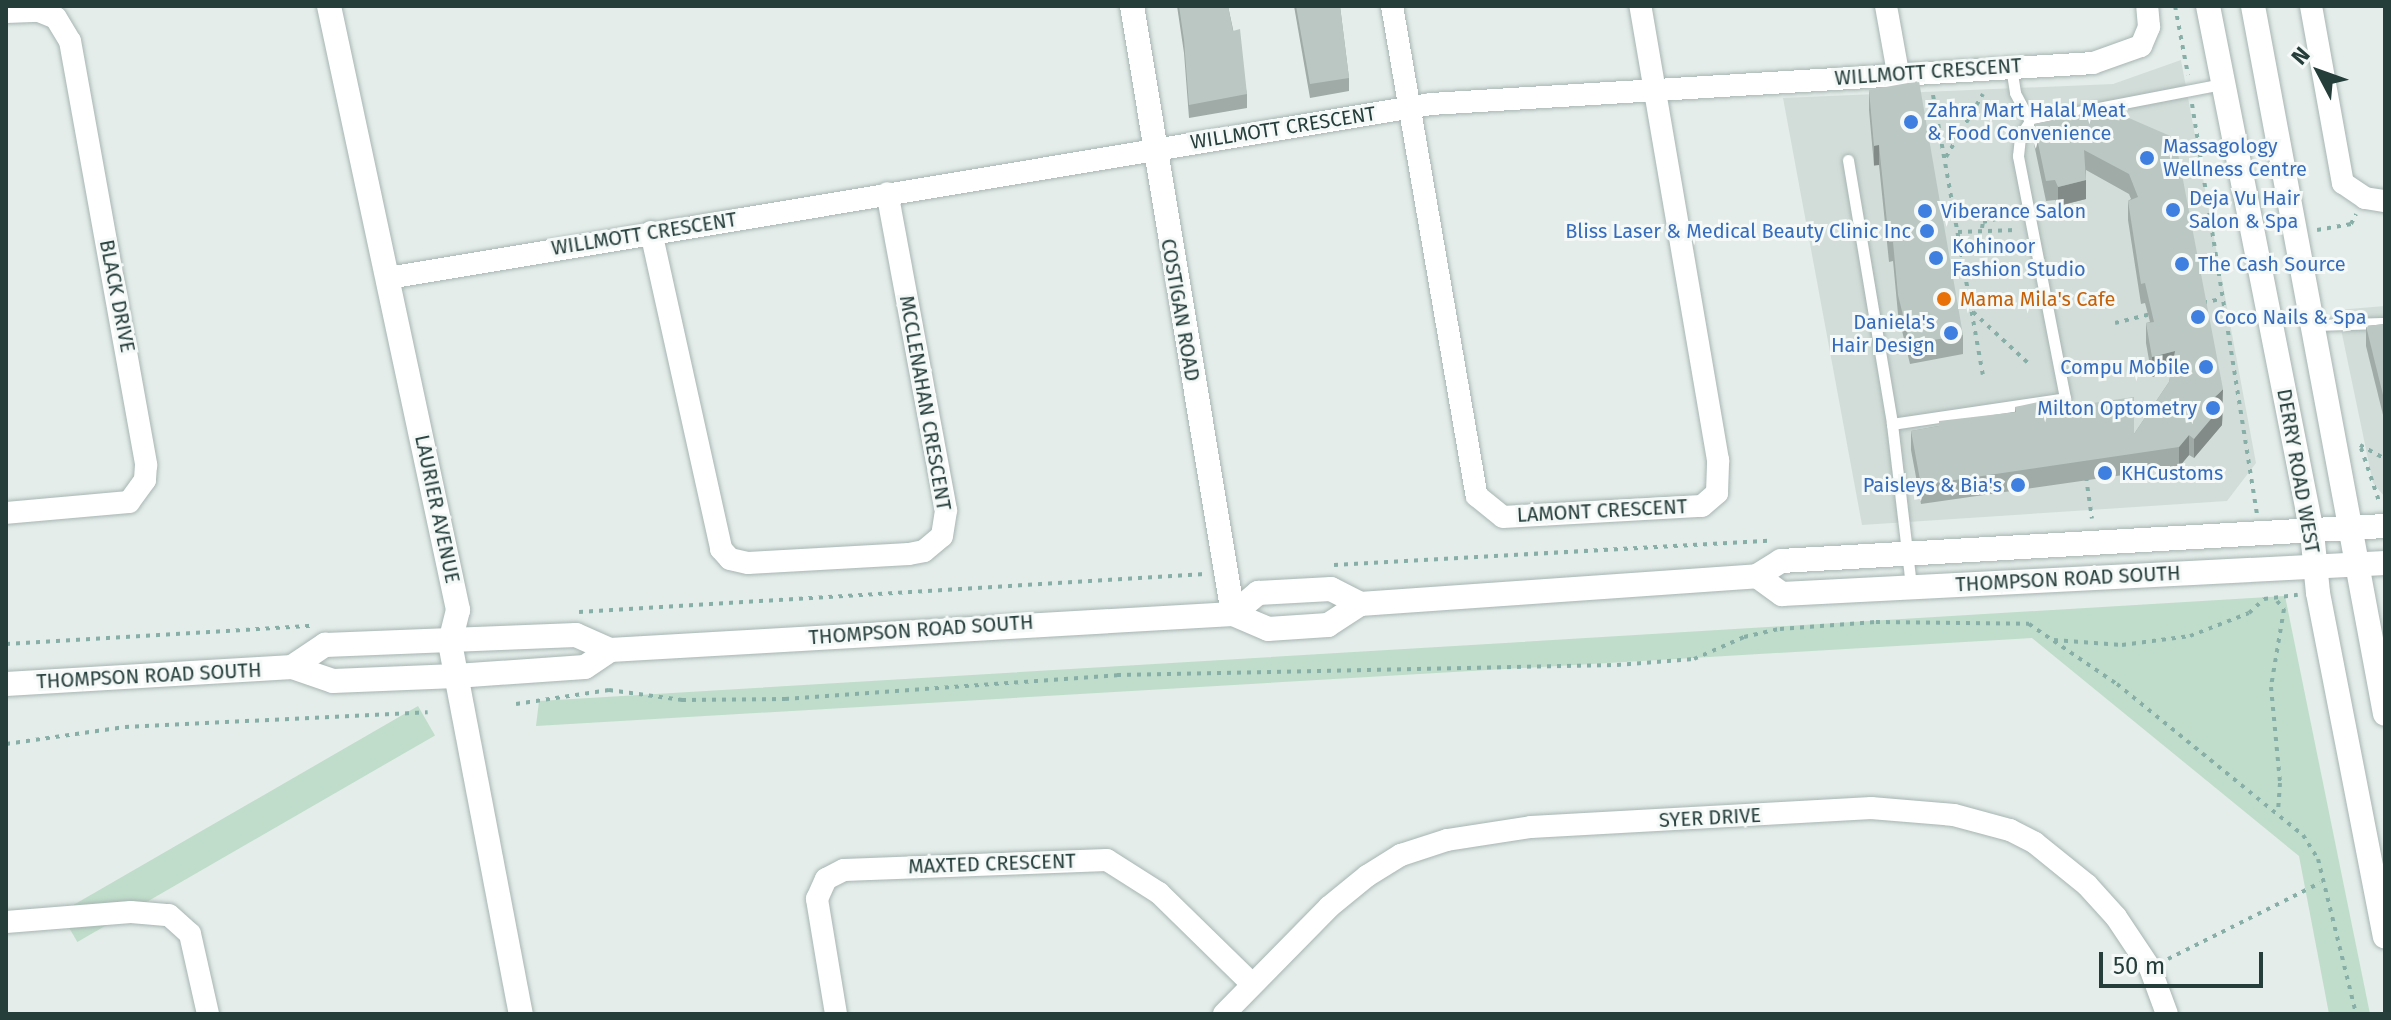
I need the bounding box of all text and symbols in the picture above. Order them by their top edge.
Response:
north arrow [2279,32,2359,112]
text: N [2286,42,2315,70]
street label: WILLMOTT CRESCENT [1834,53,2022,91]
place label: Zahra Mart Halal Meat & Food Convenience [1927,98,2126,145]
street label: WILLMOTT CRESCENT [1189,102,1377,154]
marker: Zahra Mart Halal Meat & Food Convenience [1902,113,1920,131]
place label: Massagology Wellness Centre [2163,134,2307,181]
marker: Massagology Wellness Centre [2138,149,2156,167]
place label: Deja Vu Hair Salon & Spa [2189,186,2300,233]
place label: Viberance Salon [1941,199,2086,223]
marker: Deja Vu Hair Salon & Spa [2164,201,2182,219]
marker: Viberance Salon [1916,202,1934,220]
street label: WILLMOTT CRESCENT [550,208,738,260]
place label: Bliss Laser & Medical Beauty Clinic Inc [1565,219,1911,243]
marker: Bliss Laser & Medical Beauty Clinic Inc [1918,222,1936,240]
place label: Kohinoor Fashion Studio [1952,234,2086,281]
street label: COSTIGAN ROAD [1156,237,1204,383]
street label: BLACK DRIVE [94,238,140,354]
marker: Kohinoor Fashion Studio [1927,249,1945,267]
place label: The Cash Source [2198,252,2346,276]
marker: The Cash Source [2173,255,2191,273]
place label: Mama Mila's Cafe [1960,287,2115,311]
marker: Mama Mila's Cafe [1935,290,1953,308]
street label: MCCLENAHAN CRESCENT [894,294,956,512]
place label: Coco Nails & Spa [2214,305,2367,329]
marker: Coco Nails & Spa [2189,308,2207,326]
place label: Daniela's Hair Design [1831,310,1935,357]
marker: Daniela's Hair Design [1942,324,1960,342]
place label: Compu Mobile [2060,355,2190,379]
marker: Compu Mobile [2197,358,2215,376]
street label: DERRY ROAD WEST [2272,387,2324,555]
place label: Milton Optometry [2037,396,2197,420]
marker: Milton Optometry [2204,399,2222,417]
street label: LAURIER AVENUE [410,433,464,585]
place label: KHCustoms [2121,461,2223,485]
marker: KHCustoms [2096,464,2114,482]
place label: Paisleys & Bia's [1863,473,2002,497]
marker: Paisleys & Bia's [2009,476,2027,494]
street label: LAMONT CRESCENT [1516,495,1688,527]
street label: THOMPSON ROAD SOUTH [1955,561,2181,597]
street label: THOMPSON ROAD SOUTH [808,610,1034,650]
street label: THOMPSON ROAD SOUTH [36,658,262,694]
street label: SYER DRIVE [1658,803,1762,833]
street label: MAXTED CRESCENT [908,849,1076,879]
scale bar [2103,936,2267,986]
text: 50 m [2113,952,2165,980]

